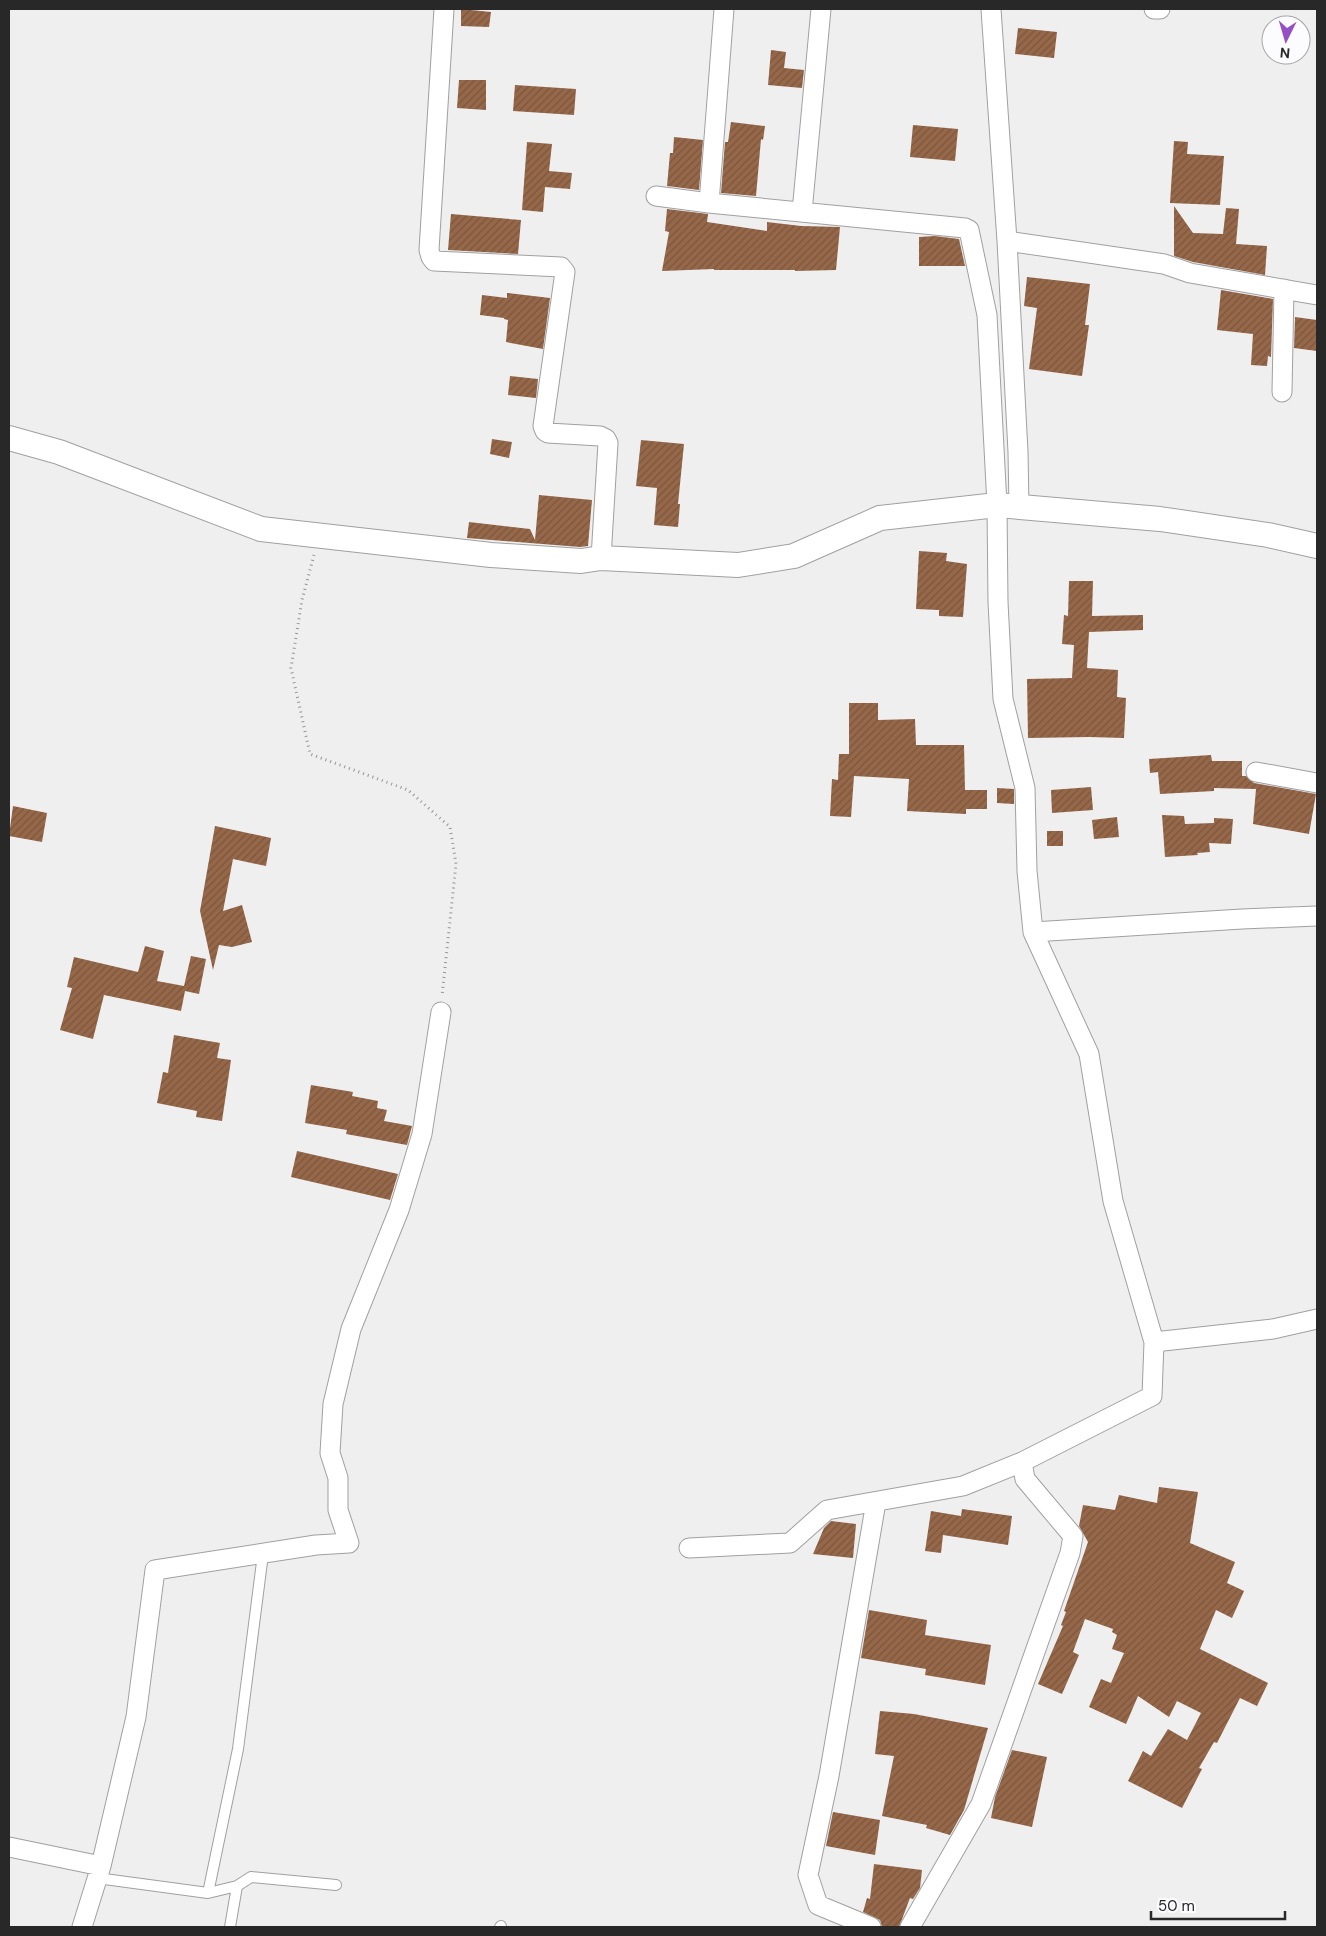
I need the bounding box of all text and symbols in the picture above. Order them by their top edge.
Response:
north arrow [1261,15,1311,65]
text: N [1279,44,1291,62]
scale bar [1151,1888,1285,1920]
text: 50 m [1158,1896,1195,1916]

